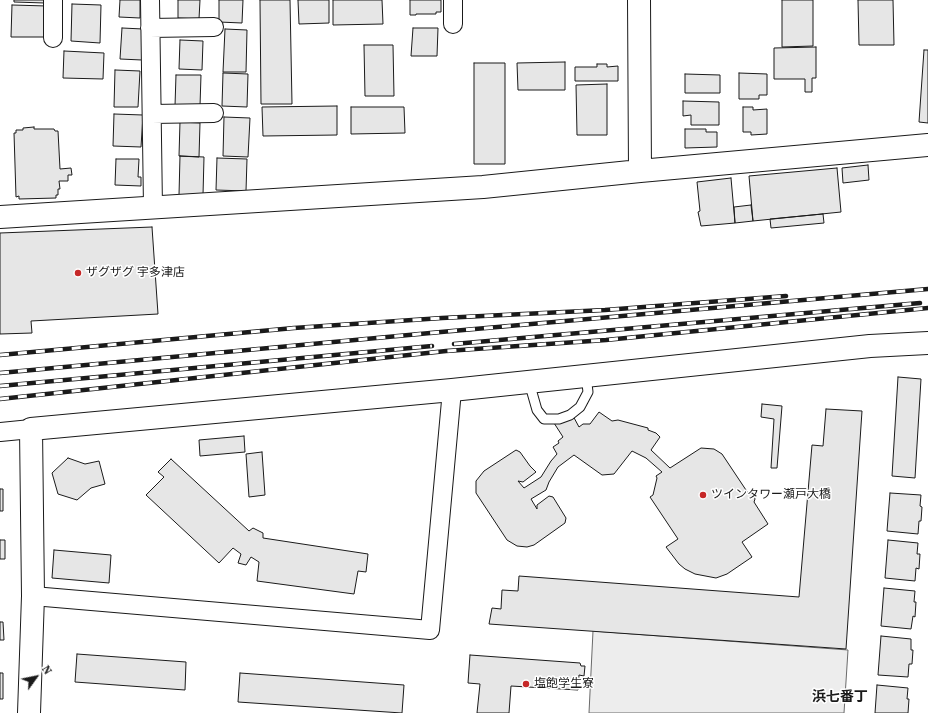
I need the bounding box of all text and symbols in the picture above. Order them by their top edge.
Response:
place label: ザグザグ 宇多津店 [86,266,185,280]
marker: ザグザグ 宇多津店 [73,268,83,278]
place label: ツインタワー瀬戸大橋 [711,488,831,502]
marker: ツインタワー瀬戸大橋 [698,490,708,500]
north arrow [16,657,56,697]
text: N [38,663,55,678]
place label: 塩飽学生寮 [534,677,594,691]
marker: 塩飽学生寮 [521,679,531,689]
district label: 浜七番丁 [812,689,868,705]

